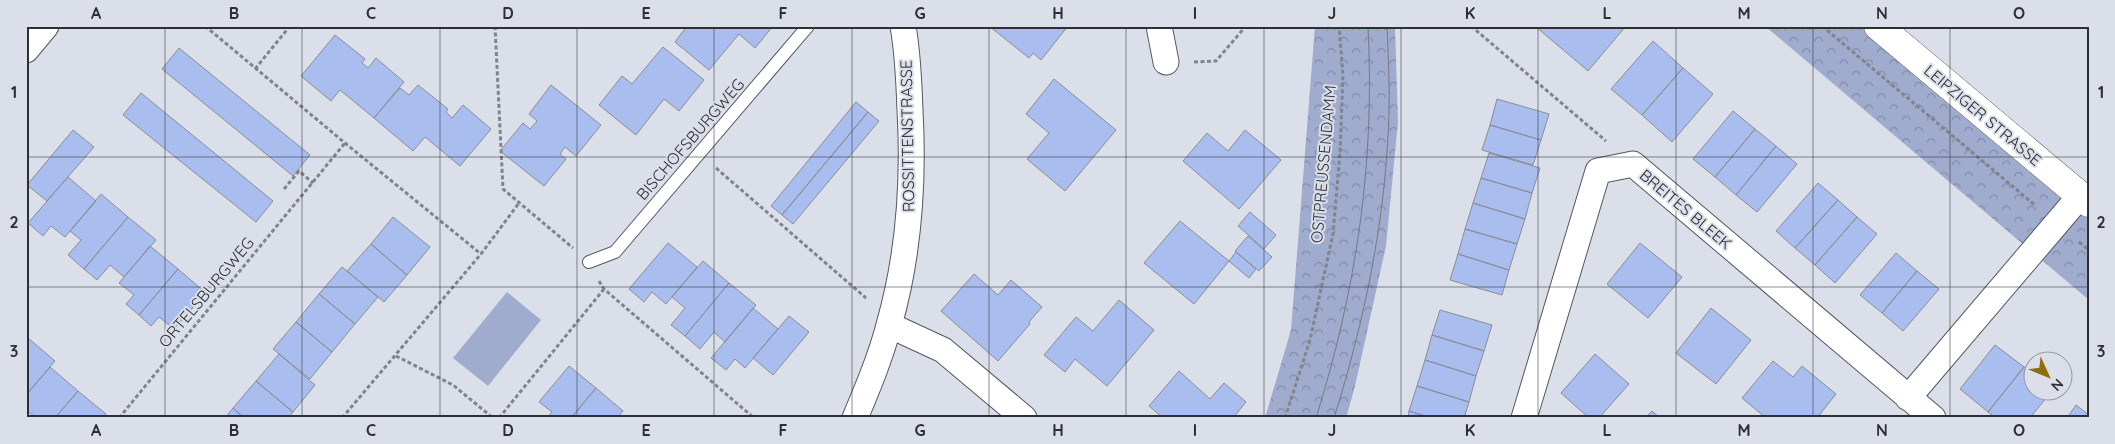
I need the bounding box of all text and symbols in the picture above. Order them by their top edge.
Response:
text: A [91,3,102,23]
text: B [229,3,239,23]
text: C [366,3,376,23]
text: D [502,3,514,23]
text: E [641,3,651,23]
text: F [779,3,788,23]
text: G [914,3,926,23]
text: H [1052,3,1064,23]
text: I [1193,3,1197,23]
text: J [1328,3,1336,23]
text: K [1465,3,1475,23]
text: L [1603,3,1612,23]
text: M [1737,3,1751,23]
text: N [1876,3,1888,23]
text: O [2013,3,2025,23]
street label: ROSSITTENSTRASSE [896,60,918,212]
street label: LEIPZIGER STRASSE [1920,60,2046,170]
street label: BISCHOFSBURGWEG [632,74,748,204]
text: 1 [11,82,17,102]
text: 1 [2098,82,2104,102]
street label: OSTPREUSSENDAMM [1306,84,1340,244]
street label: BREITES BLEEK [1636,165,1736,254]
text: 2 [9,212,19,232]
text: 2 [2096,212,2106,232]
street label: ORTELSBURGWEG [154,233,258,351]
text: 3 [10,341,18,361]
text: 3 [2097,341,2105,361]
north arrow [2022,352,2072,402]
text: N [2047,375,2067,395]
text: A [91,420,102,440]
text: B [229,420,239,440]
text: C [366,420,376,440]
text: D [502,420,514,440]
text: E [641,420,651,440]
text: F [779,420,788,440]
text: G [914,420,926,440]
text: H [1052,420,1064,440]
text: I [1193,420,1197,440]
text: J [1328,420,1336,440]
text: K [1465,420,1475,440]
text: L [1603,420,1612,440]
text: M [1737,420,1751,440]
text: N [1876,420,1888,440]
text: O [2013,420,2025,440]

